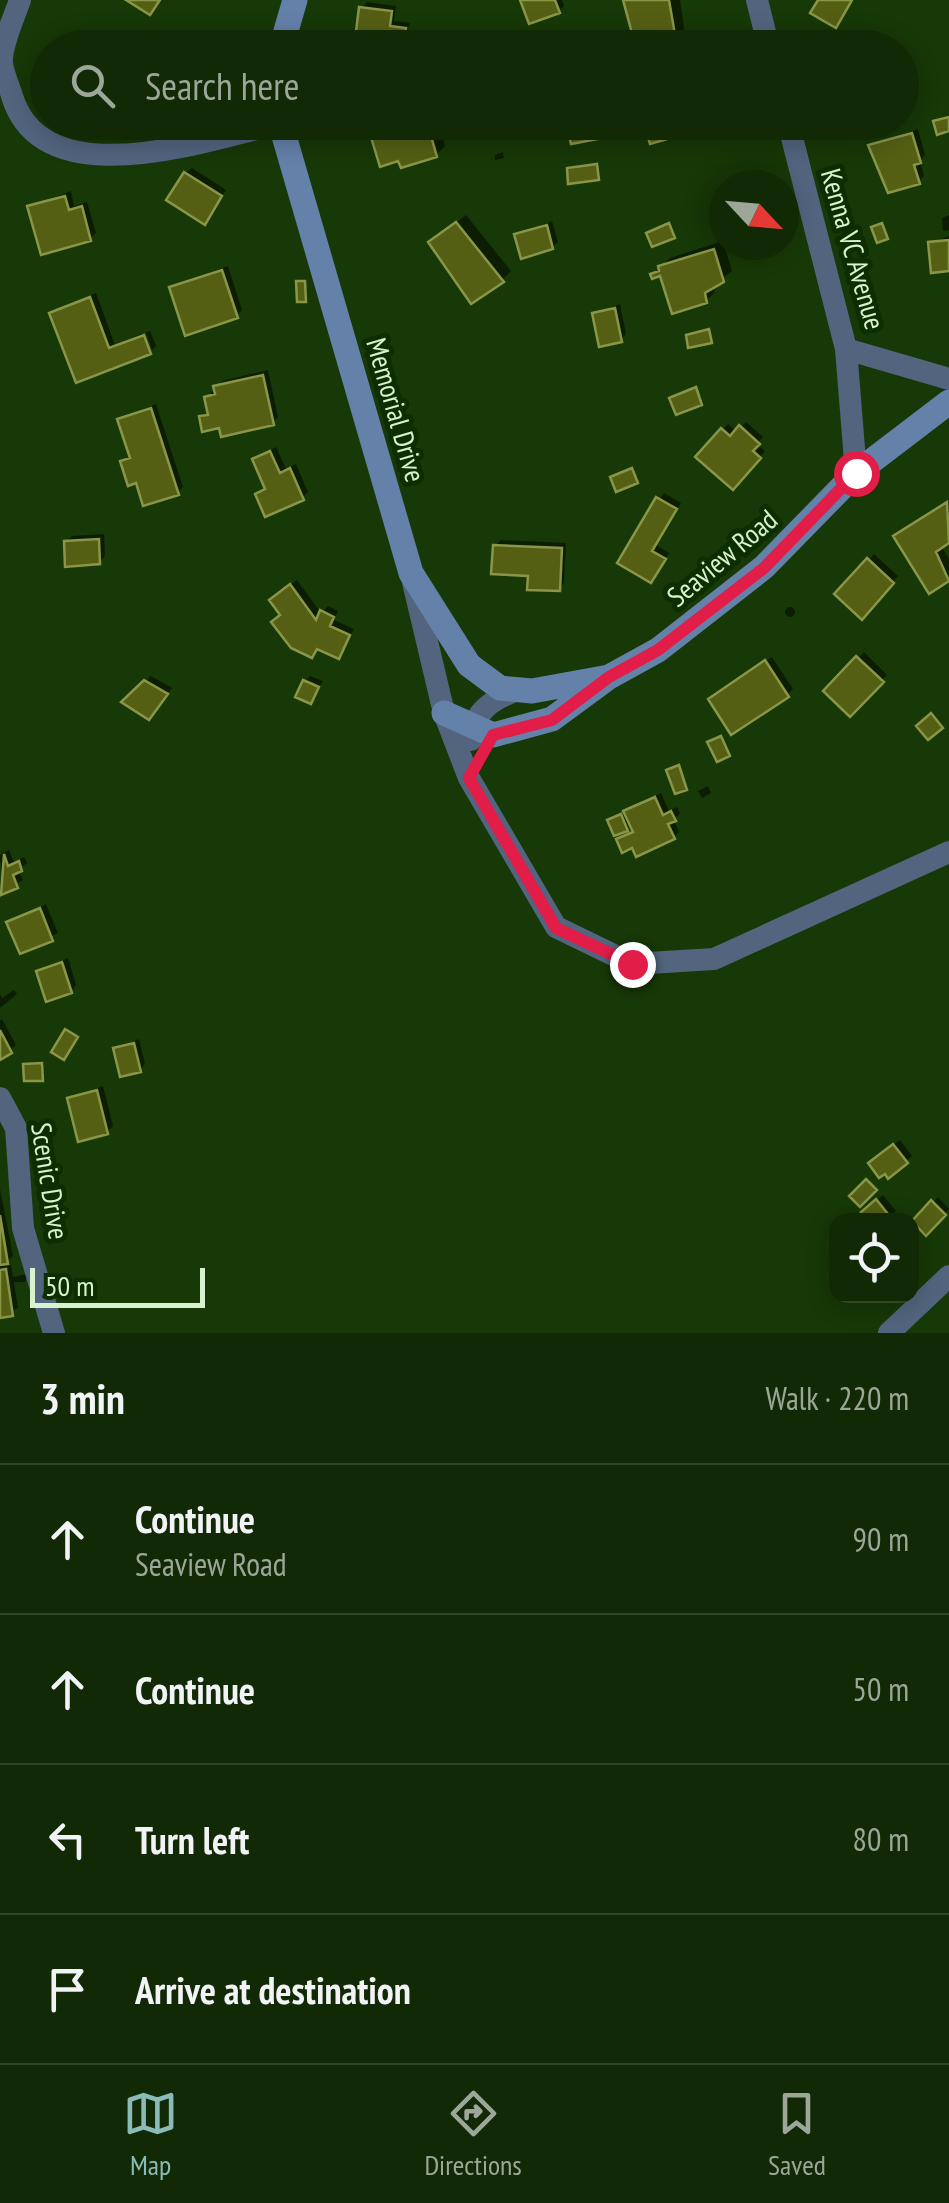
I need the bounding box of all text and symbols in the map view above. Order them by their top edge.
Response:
search box [30,30,919,140]
icon: search [65,58,120,113]
text: Search here [145,61,299,110]
street label: Kenna VC Avenue [813,164,894,334]
north arrow [709,170,799,260]
street label: Memorial Drive [358,334,435,486]
route start [834,451,880,497]
street label: Seaview Road [659,501,784,614]
route end [610,942,656,988]
street label: Scenic Drive [23,1120,78,1242]
map controls [829,1213,919,1303]
button: locate [829,1213,919,1303]
scale bar [30,1263,205,1308]
text: 50 m [45,1267,94,1304]
text: 3 min [40,1371,125,1426]
text: Walk · 220 m [765,1377,909,1419]
text: Continue [135,1494,255,1543]
icon: ahead [40,1512,95,1567]
text: 90 m [853,1518,909,1560]
text: Seaview Road [135,1543,287,1585]
icon: ahead [40,1662,95,1717]
text: Continue [135,1665,255,1714]
text: 50 m [853,1668,909,1710]
icon: left [40,1812,95,1867]
text: Turn left [135,1815,249,1864]
text: 80 m [853,1818,909,1860]
icon: arrive [40,1962,95,2017]
text: Arrive at destination [135,1965,411,2014]
tab: Map [123,2086,178,2183]
tab: Directions [424,2086,522,2183]
tab: Saved [768,2086,826,2183]

